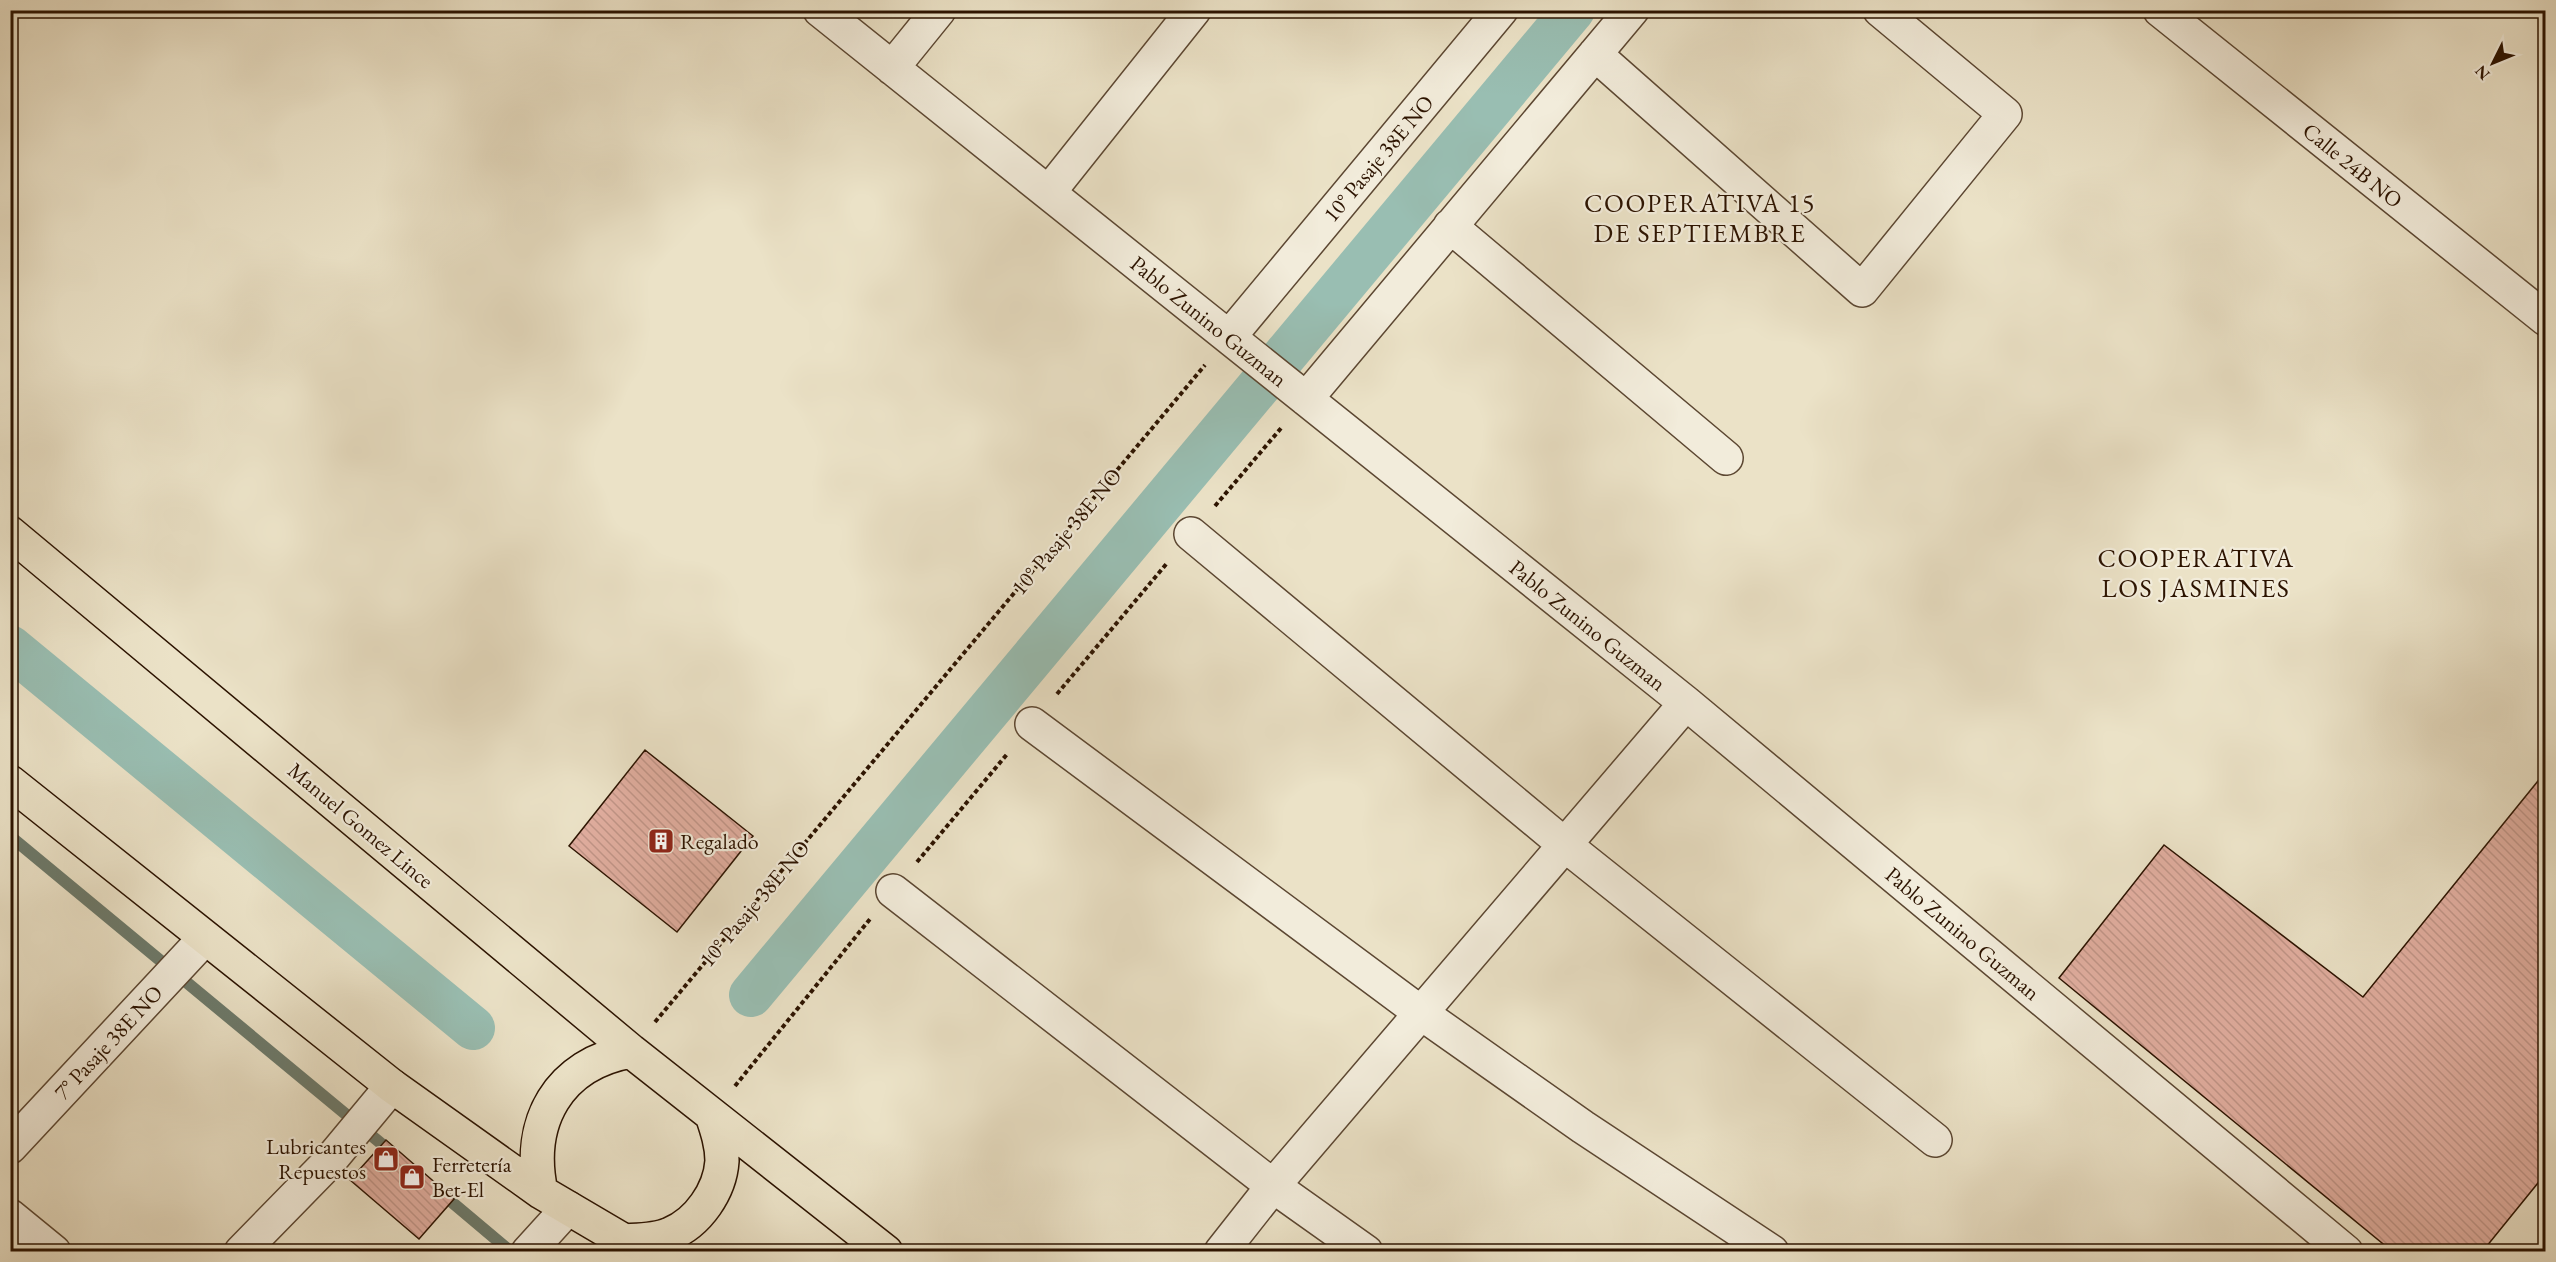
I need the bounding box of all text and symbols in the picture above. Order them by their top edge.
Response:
north arrow [2463,33,2523,93]
text: N [2470,61,2494,85]
street label: 10° Pasaje 38E NO [1317,89,1440,228]
street label: Calle 24B NO [2297,116,2409,215]
district label: COOPERATIVA 15 DE SEPTIEMBRE [1584,186,1816,250]
street label: Pablo Zunino Guzman [1124,249,1293,394]
street label: 10° Pasaje 38E NO [1005,462,1128,601]
district label: COOPERATIVA LOS JASMINES [2097,541,2295,605]
street label: Pablo Zunino Guzman [1503,553,1672,698]
street label: Manuel Gomez Lince [282,756,440,895]
building icon: Regalado [646,826,676,856]
place label: Regalado [680,827,759,856]
street label: 10° Pasaje 38E NO [693,834,816,973]
street label: Pablo Zunino Guzman [1879,860,2046,1007]
street label: 7° Pasaje 38E NO [48,979,169,1106]
place label: Lubricantes Repuestos [266,1132,366,1186]
shop icon: Lubricantes Repuestos [371,1144,401,1174]
place label: Ferretería Bet-El [432,1150,512,1204]
shop icon: Ferretería Bet-El [397,1162,427,1192]

